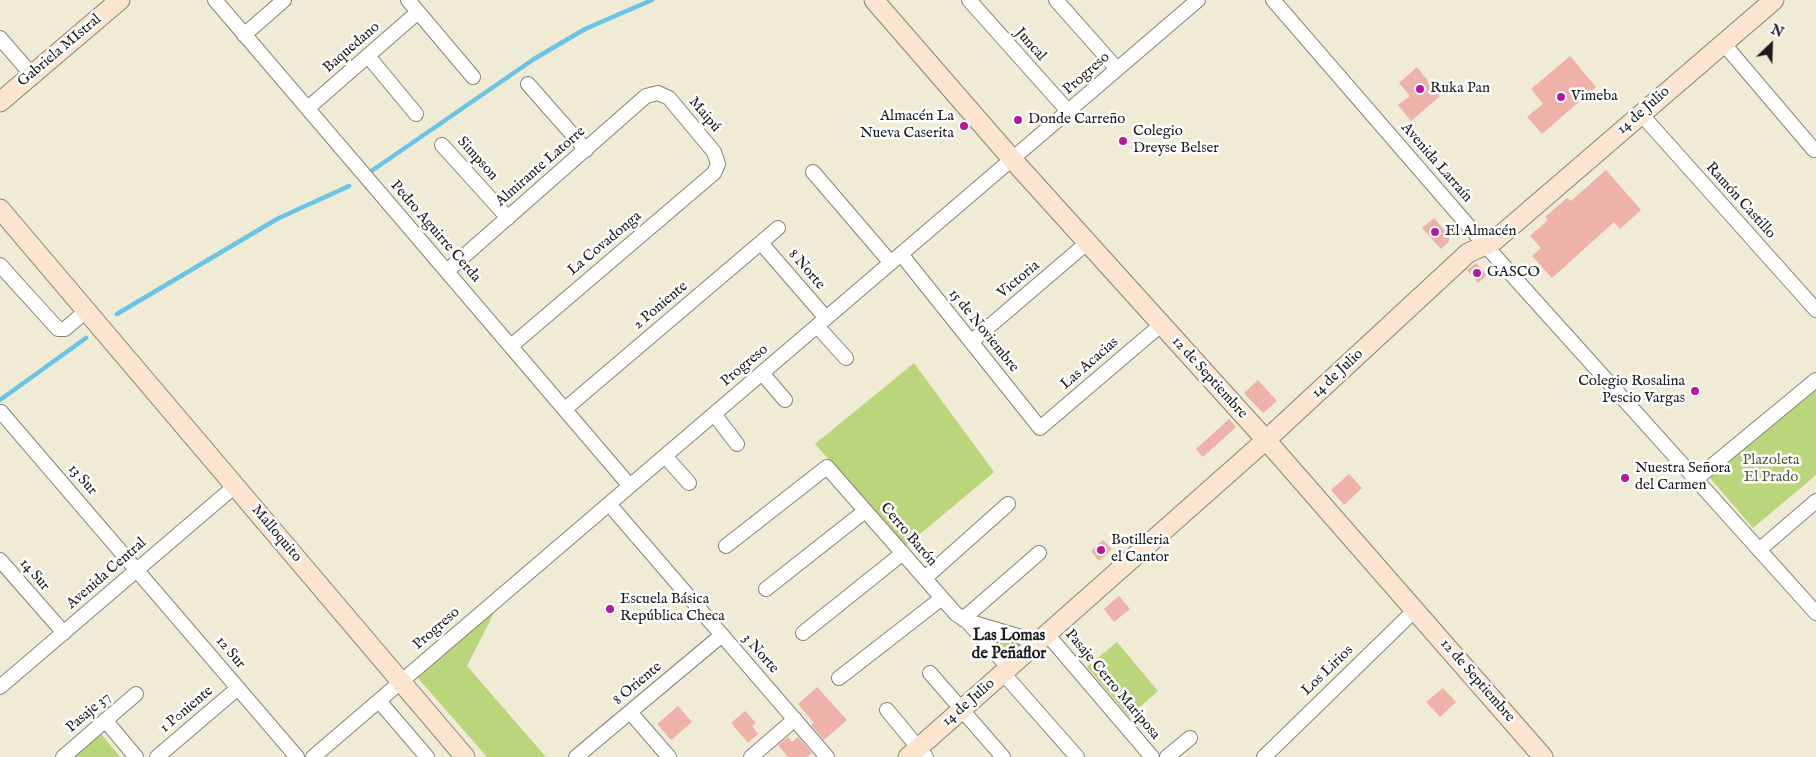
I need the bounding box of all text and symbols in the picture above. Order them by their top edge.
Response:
street label: Gabriela MIstral [15,11,105,91]
street label: Baquedano [320,19,384,77]
north arrow [1746,20,1796,70]
text: N [1768,21,1786,42]
street label: Juncal [1010,25,1050,65]
street label: Progreso [1060,49,1114,99]
place label: Ruka Pan [1430,80,1490,98]
marker: Ruka Pan [1414,83,1426,95]
street label: 14 de Julio [1614,83,1674,139]
place label: Vimeba [1571,88,1618,106]
marker: Vimeba [1555,91,1567,103]
street label: Maipú [684,94,724,136]
place label: Almacén La Nueva Caserita [860,108,954,143]
place label: Donde Carreño [1028,111,1125,129]
marker: Donde Carreño [1012,114,1024,126]
marker: Almacén La Nueva Caserita [958,120,970,132]
street label: Avenida Larraín [1397,120,1475,206]
street label: Almirante Latorre [492,123,590,211]
place label: Colegio Dreyse Belser [1133,123,1219,158]
street label: Simpson [453,133,501,185]
marker: Colegio Dreyse Belser [1117,135,1129,147]
street label: Ramón Castillo [1701,159,1779,243]
street label: Pedro Aguirre Cerda [386,177,484,287]
street label: La Covadonga [564,208,646,280]
place label: El Almacén [1445,223,1516,241]
marker: El Almacén [1429,226,1441,238]
street label: 8 Norte [784,246,828,294]
street label: Victoria [994,257,1044,303]
place label: GASCO [1487,264,1540,282]
marker: GASCO [1471,267,1483,279]
street label: 2 Poniente [630,278,692,334]
street label: 15 de Noviembre [944,286,1022,376]
street label: 12 de Septiembre [1167,333,1251,423]
street label: Las Acacias [1057,334,1123,394]
street label: Progreso [718,341,772,391]
street label: 14 de Julio [1308,346,1368,402]
place label: Colegio Rosalina Pescio Vargas [1578,373,1685,408]
marker: Colegio Rosalina Pescio Vargas [1689,385,1701,397]
park label: Plazoleta El Prado [1743,452,1799,487]
place label: Nuestra Señora del Carmen [1635,460,1731,495]
street label: 13 Sur [64,461,100,499]
marker: Nuestra Señora del Carmen [1619,472,1631,484]
street label: Cerro Barón [876,500,940,570]
street label: Malloquito [247,502,305,566]
place label: Botilleria el Cantor [1111,532,1169,567]
street label: Avenida Central [63,534,151,614]
marker: Botilleria el Cantor [1095,544,1107,556]
street label: 14 Sur [15,555,53,595]
place label: Escuela Básica República Checa [620,591,725,626]
marker: Escuela Básica República Checa [604,603,616,615]
street label: Progreso [410,604,464,654]
street label: Pasaje Cerro Mariposa [1061,626,1163,744]
district label: Las Lomas de Peñaflor [972,627,1046,665]
street label: 3 Norte [738,630,782,678]
street label: 12 Sur [211,633,249,673]
street label: 12 de Septiembre [1436,636,1518,726]
street label: Los Lirios [1298,642,1358,700]
street label: 8 Oriente [610,658,666,710]
street label: 14 de Julio [939,675,999,731]
street label: 1 P0niente [157,683,217,737]
street label: Pasaje 37 [63,689,115,737]

